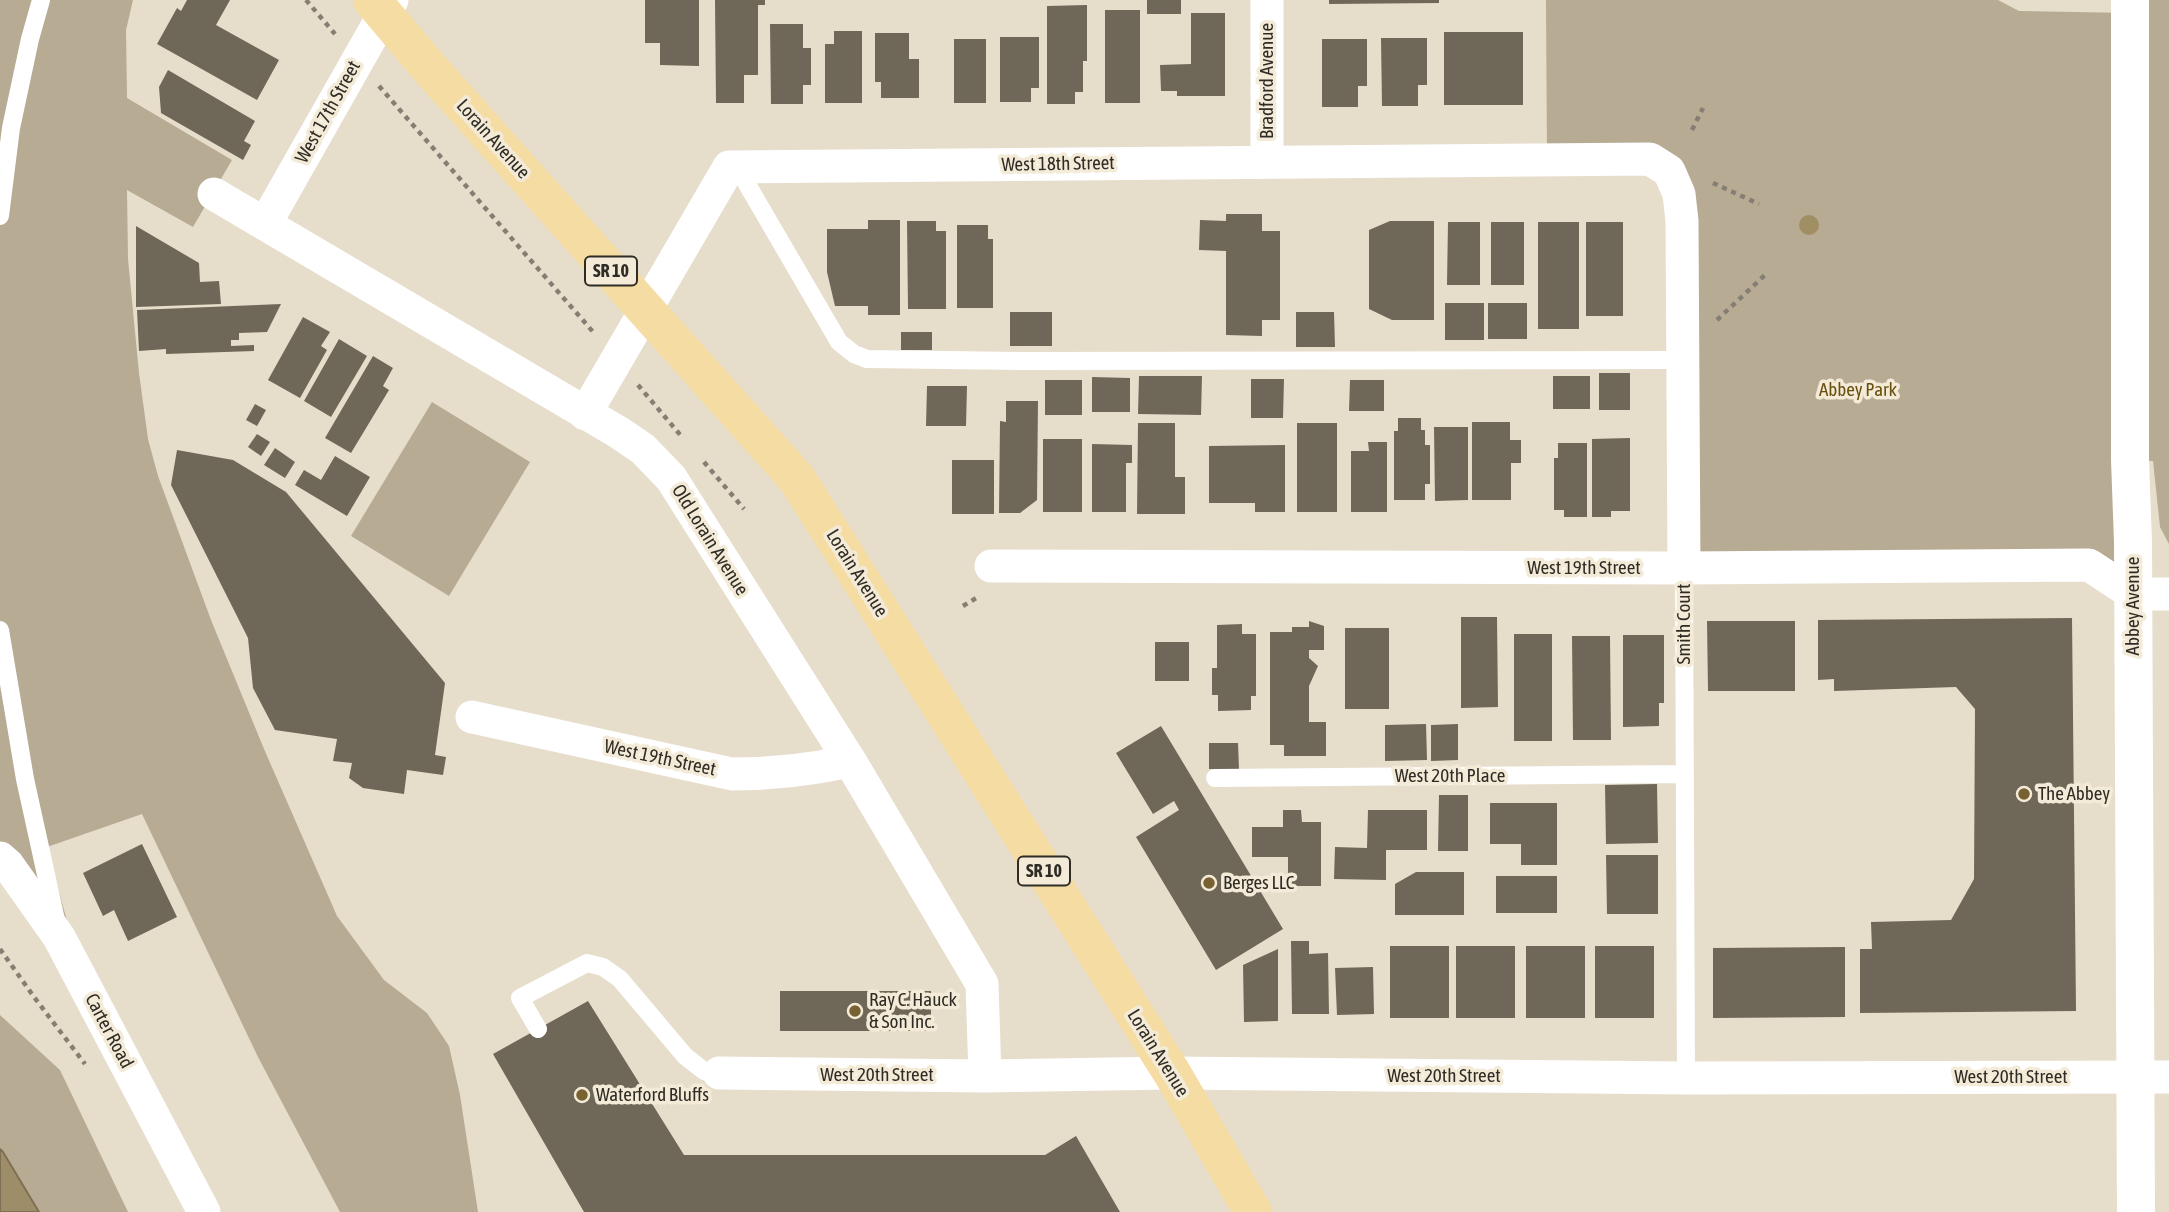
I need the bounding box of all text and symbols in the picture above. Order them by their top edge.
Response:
street label: Bradford Avenue [1256,23,1278,139]
street label: West 17th Street [291,57,365,167]
street label: Lorain Avenue [451,95,535,183]
street label: West 18th Street [1001,152,1115,176]
road number: SR 10 [585,256,637,286]
park label: Abbey Park [1819,379,1897,401]
street label: Old Lorain Avenue [667,480,753,600]
street label: Lorain Avenue [821,525,893,621]
street label: West 19th Street [1527,557,1641,579]
street label: Abbey Avenue [2122,557,2144,655]
street label: Smith Court [1673,584,1695,664]
street label: West 19th Street [602,735,718,781]
street label: West 20th Place [1395,765,1505,787]
place label: The Abbey [2038,783,2110,805]
marker: The Abbey [2016,786,2032,802]
road number: SR 10 [1018,856,1070,886]
place label: Berges LLC [1223,872,1294,894]
marker: Berges LLC [1201,875,1217,891]
place label: Ray C. Hauck & Son Inc. [869,989,957,1033]
street label: Carter Road [80,990,138,1072]
marker: Ray C. Hauck & Son Inc. [847,1003,863,1019]
street label: Lorain Avenue [1122,1005,1194,1101]
street label: West 20th Street [820,1064,934,1086]
street label: West 20th Street [1387,1065,1501,1087]
street label: West 20th Street [1954,1066,2068,1088]
place label: Waterford Bluffs [596,1084,709,1106]
marker: Waterford Bluffs [574,1087,590,1103]

